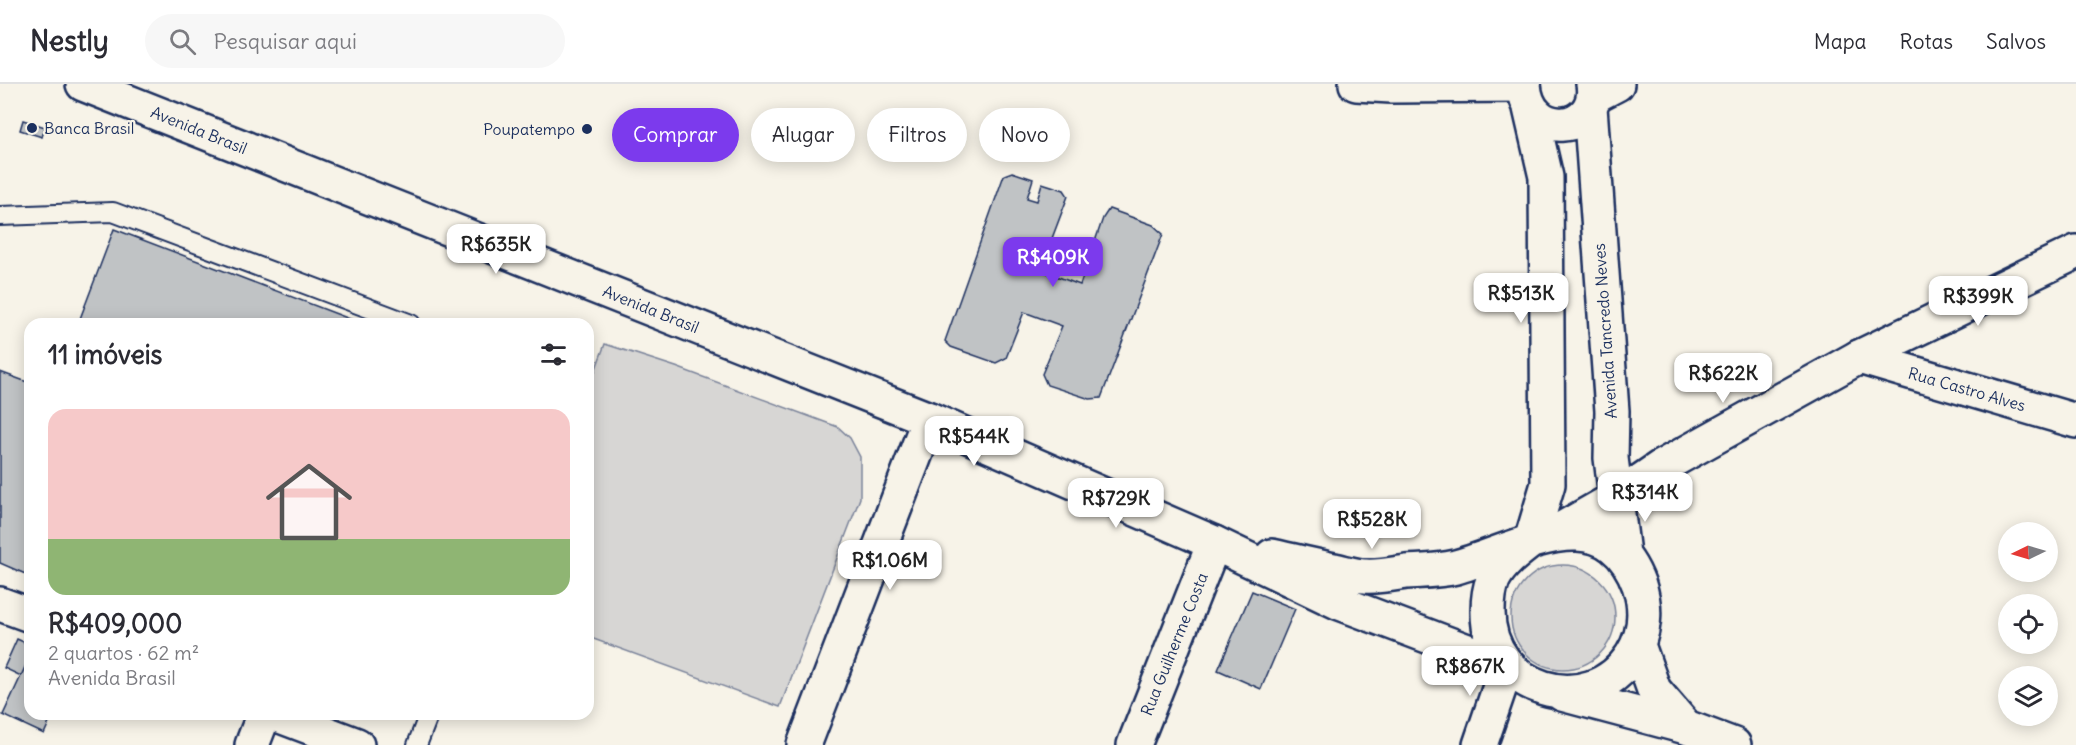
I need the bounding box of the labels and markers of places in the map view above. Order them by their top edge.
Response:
place label: Banca Brasil [44,118,134,138]
place label: Poupatempo [483,119,575,139]
marker: Banca Brasil [25,121,39,135]
marker: Poupatempo [580,122,594,136]
pin: R$635K [447,224,545,275]
pin: R$409K [1004,237,1102,288]
pin: R$513K [1472,273,1570,324]
pin: R$399K [1929,276,2027,327]
pin: R$622K [1674,353,1772,404]
pin: R$544K [925,416,1023,467]
pin: R$314K [1596,472,1694,523]
pin: R$729K [1067,478,1165,529]
pin: R$528K [1323,499,1421,550]
pin: R$1.06M [835,540,945,591]
pin: R$867K [1421,646,1519,697]

